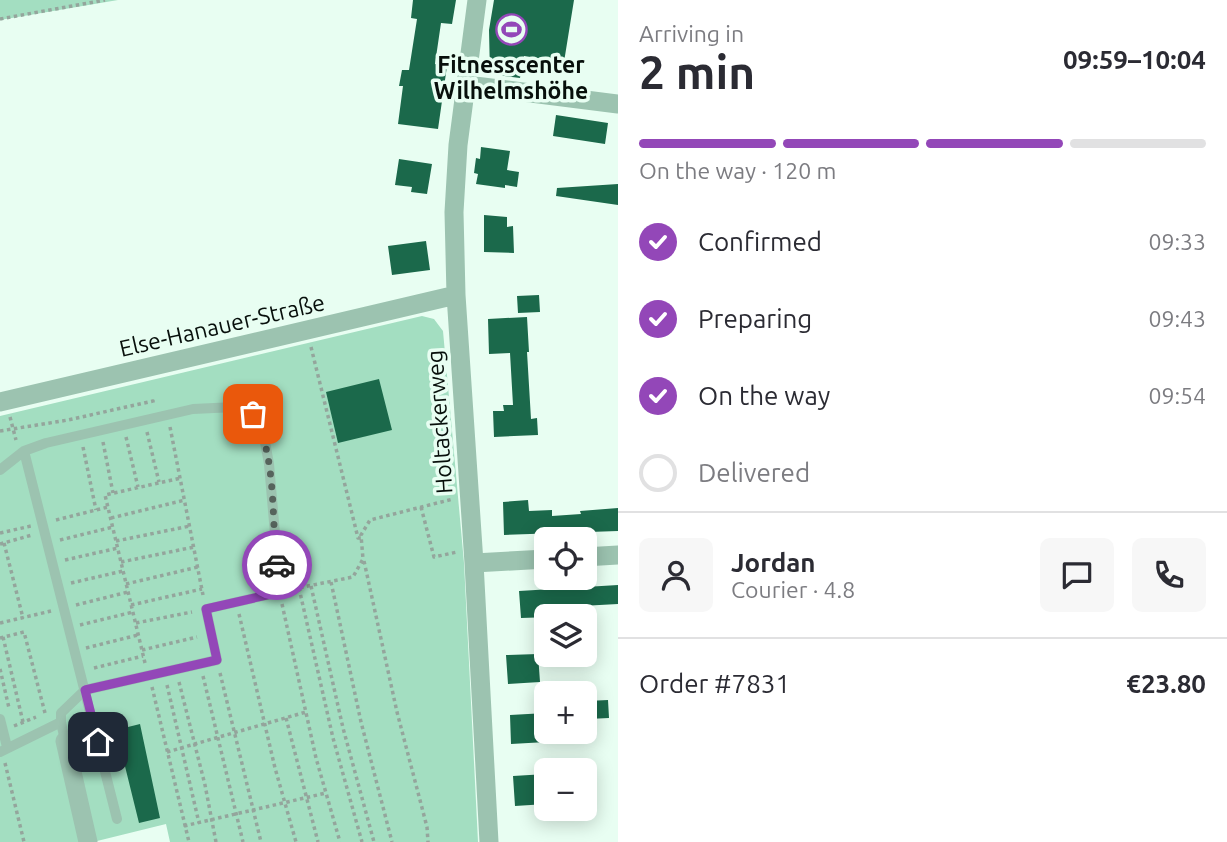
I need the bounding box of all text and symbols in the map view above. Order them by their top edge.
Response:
sports icon: Fitnesscenter Wilhelmshöhe [494,13,528,47]
text: Arriving in [639,21,744,46]
text: 09:59–10:04 [1063,45,1206,74]
text: 2 min [639,46,755,98]
place label: Fitnesscenter Wilhelmshöhe [434,52,588,103]
text: On the way · 120 m [639,158,836,183]
icon: check [639,223,677,261]
text: Confirmed [698,227,822,256]
text: 09:33 [1148,229,1206,254]
street label: Else-Hanauer-Straße [117,289,327,361]
icon: check [639,300,677,338]
text: Preparing [698,304,812,333]
text: 09:43 [1148,306,1206,331]
street label: Holtackerweg [422,349,456,495]
icon: check [639,377,677,415]
text: On the way [698,381,830,410]
text: 09:54 [1148,383,1206,408]
pin [223,384,283,444]
icon: bag [234,395,272,433]
text: Delivered [698,458,810,487]
map controls [534,527,597,821]
button: locate [534,527,597,590]
courier [242,530,312,600]
button: person [639,538,713,612]
button: chat [1040,538,1114,612]
button: phone [1132,538,1206,612]
icon: car [258,546,296,584]
text: Jordan [731,548,816,577]
text: Courier · 4.8 [731,577,855,602]
button: layers [534,604,597,667]
text: Order #7831 [639,669,790,698]
text: €23.80 [1126,669,1206,698]
button: + [534,681,597,744]
pin [68,712,128,772]
icon: home [79,723,117,761]
button: − [534,758,597,821]

